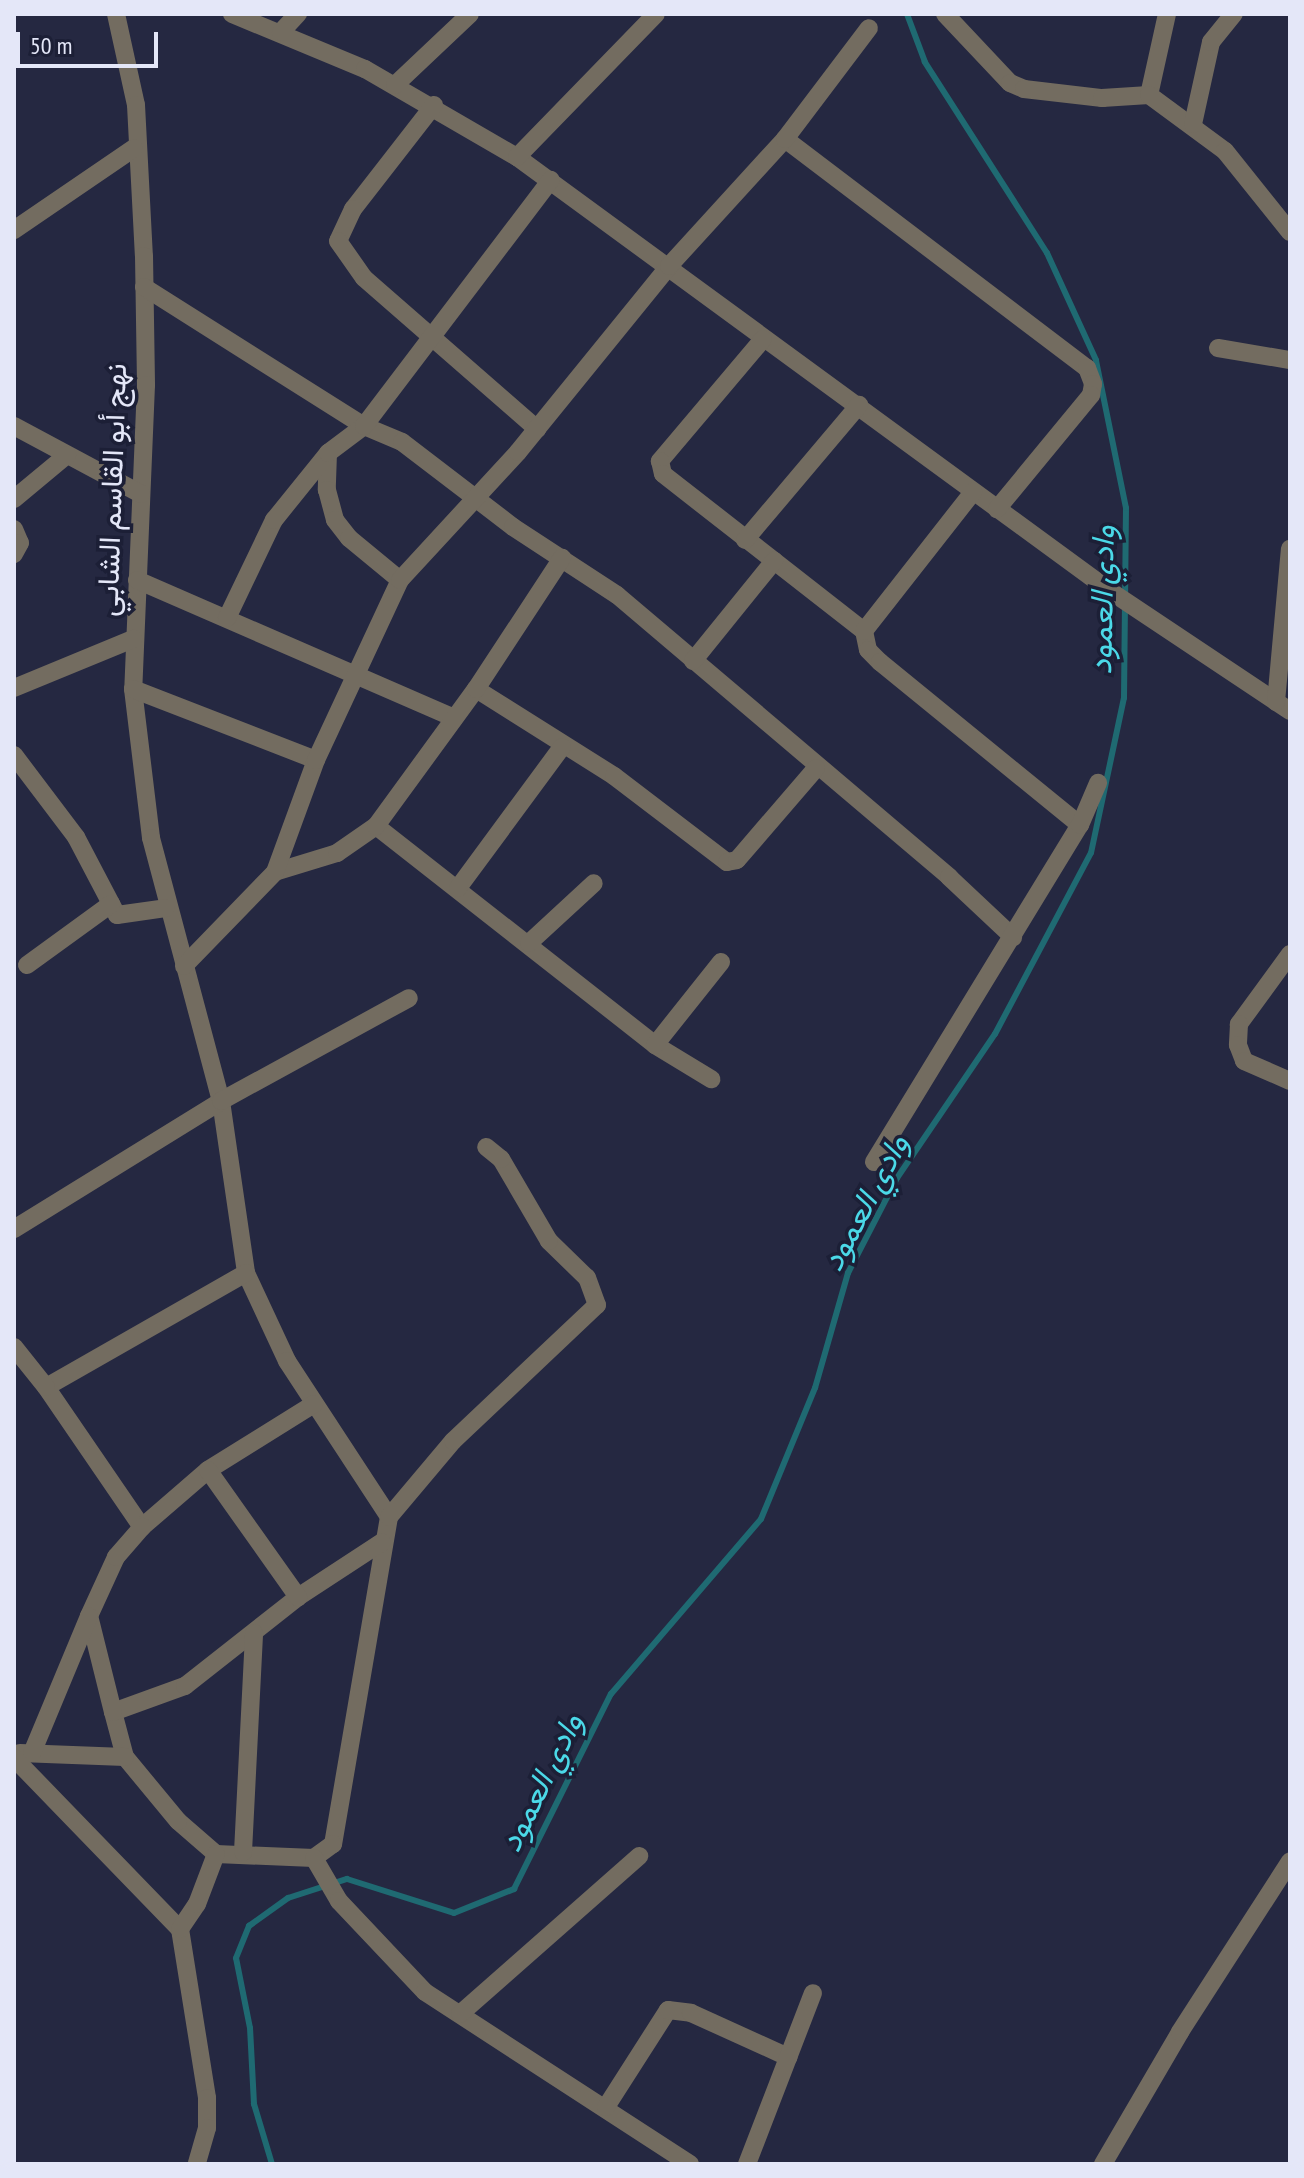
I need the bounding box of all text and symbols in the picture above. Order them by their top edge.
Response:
scale bar [20,16,162,66]
text: 50 m [30,30,72,61]
street label: نهج أبو القاسم الشابي [89,363,133,617]
water label: وادي العمود [1081,525,1121,675]
water label: وادي العمود [812,1127,916,1277]
water label: وادي العمود [490,1707,590,1857]

